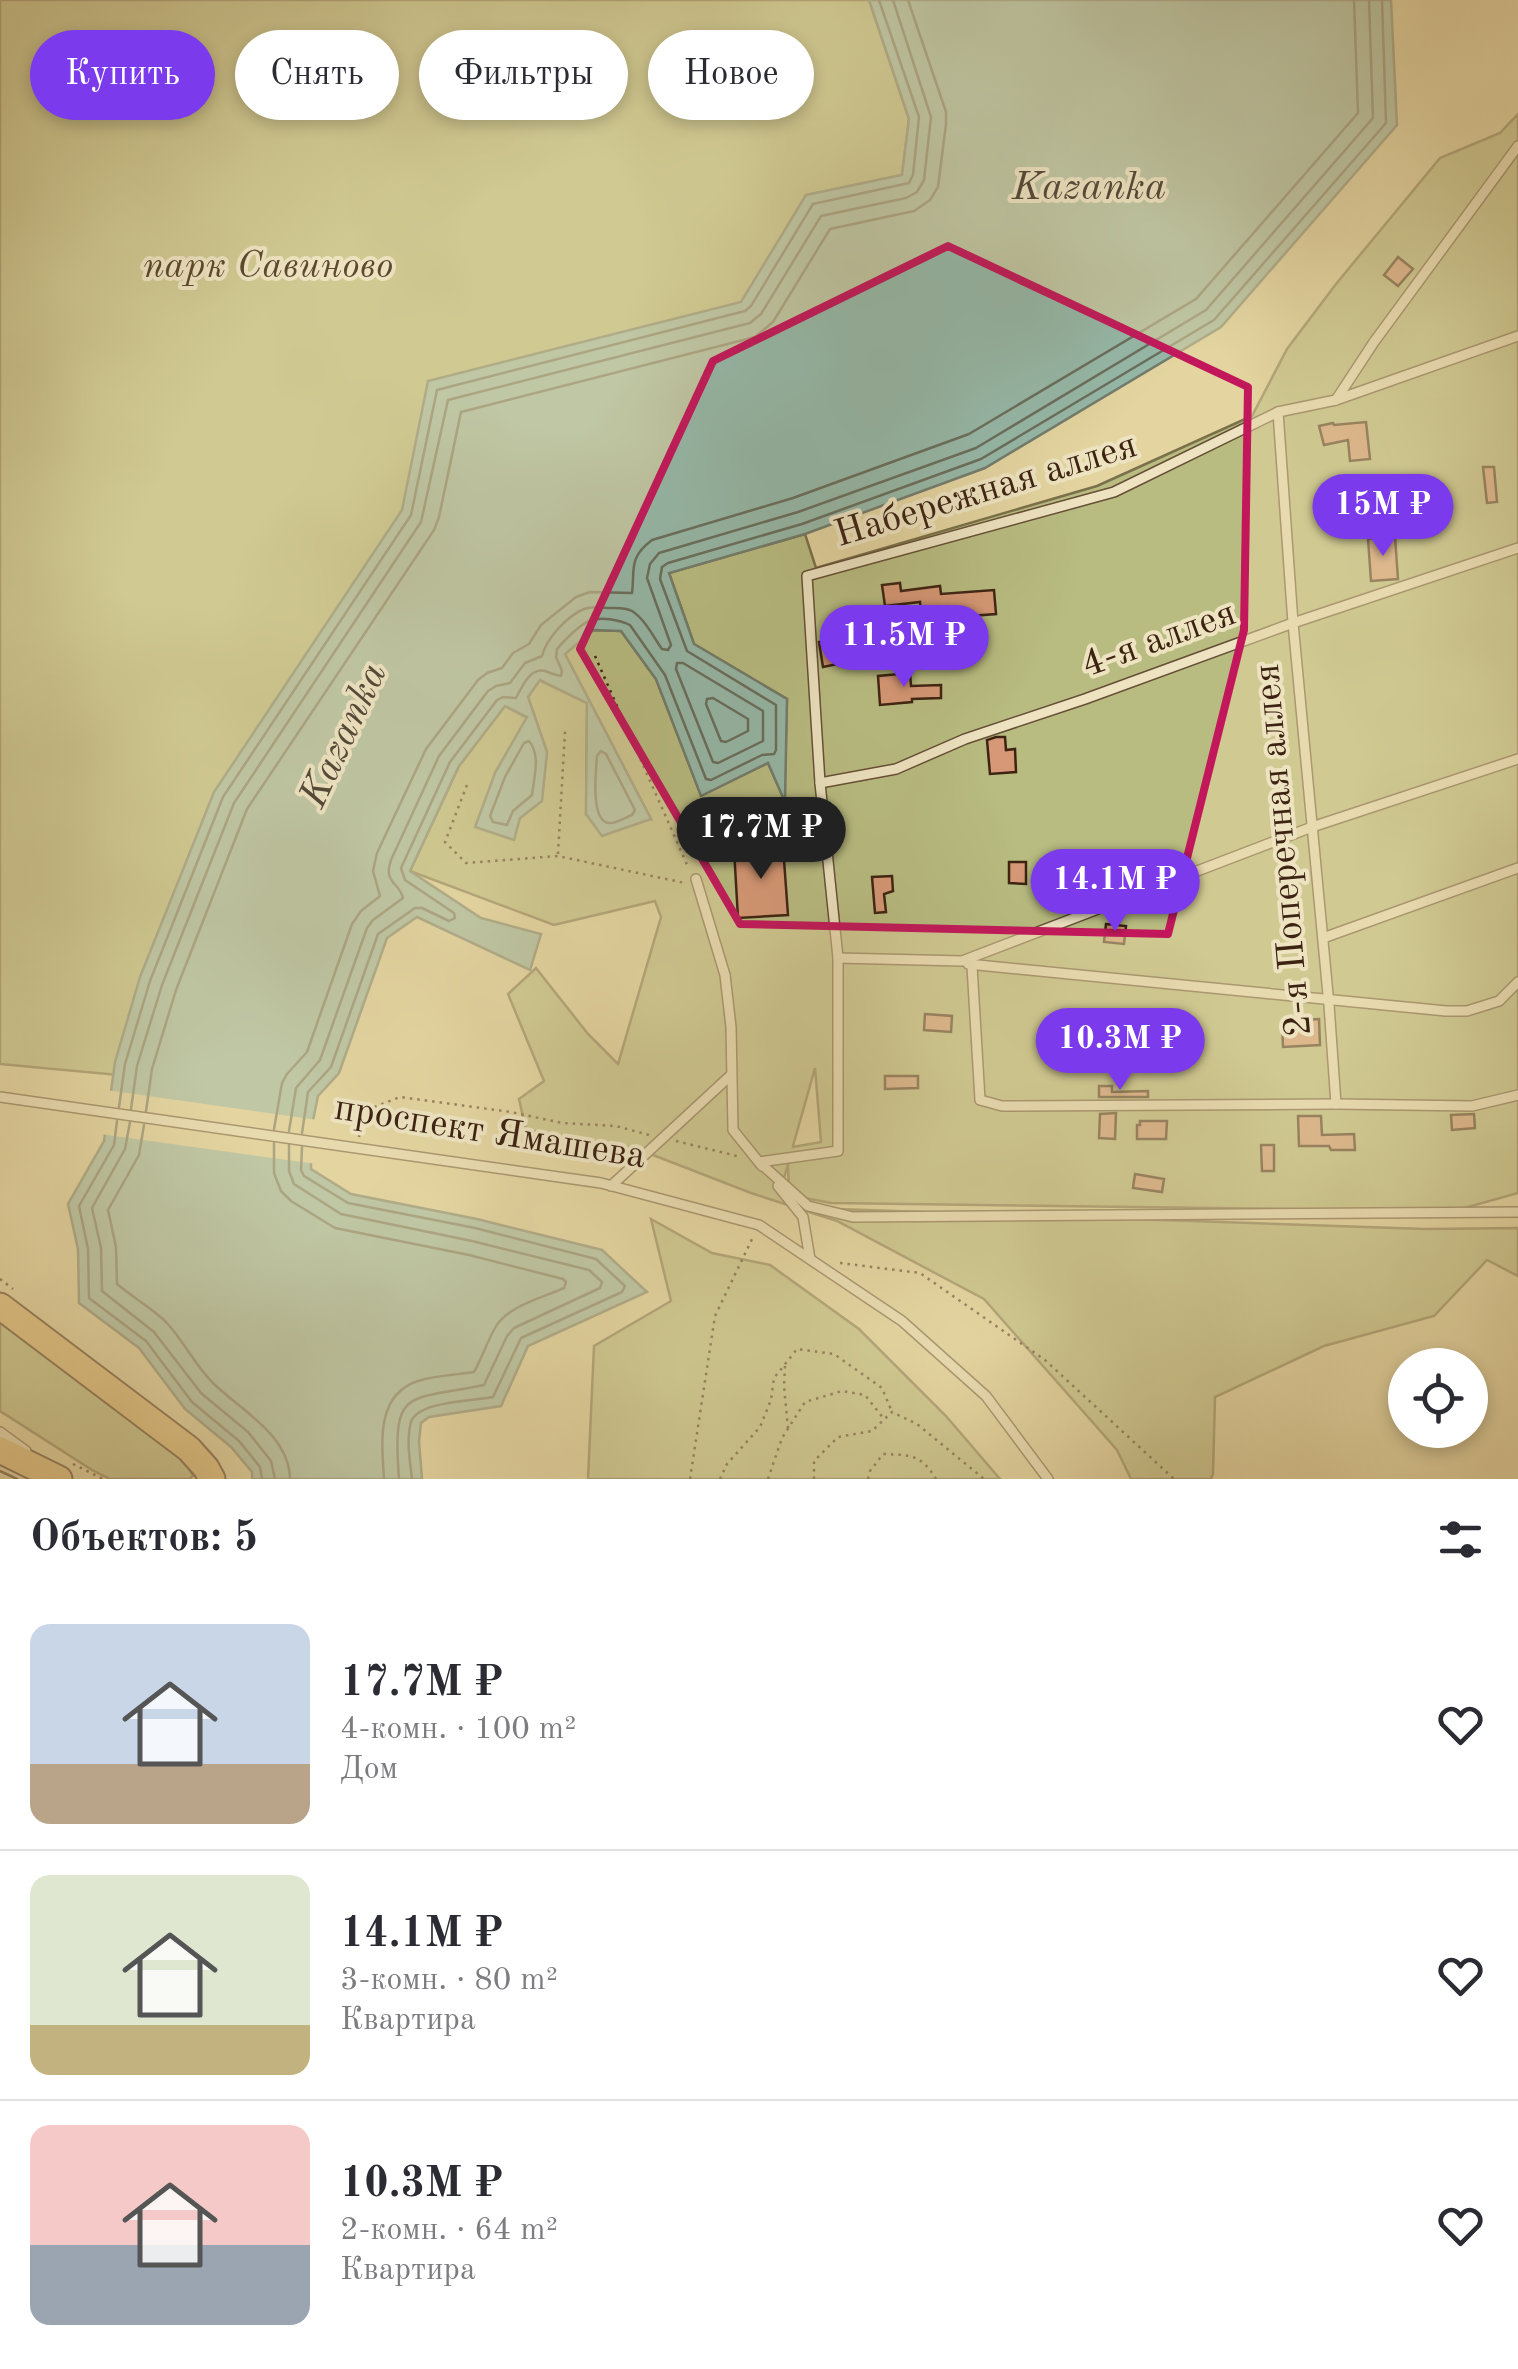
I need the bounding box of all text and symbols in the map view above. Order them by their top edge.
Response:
chip: Купить [30,30,215,120]
chip: Снять [235,30,399,120]
chip: Фильтры [419,30,628,120]
chip: Новое [648,30,814,120]
water label: Kazanka [1011,169,1166,209]
park label: парк Савиново [143,248,393,286]
street label: Набережная аллея [830,427,1142,555]
pin: 15M ₽ [1313,474,1453,559]
text: 15M ₽ [1334,490,1432,522]
street label: 4-я аллея [1077,595,1241,685]
pin: 11.5M ₽ [812,605,996,690]
text: 11.5M ₽ [842,621,966,653]
water label: Kazanka [294,657,396,815]
street label: 2-я Поперечная аллея [1249,662,1319,1038]
pin: 17.7M ₽ [669,797,853,882]
text: 17.7M ₽ [699,813,823,845]
pin: 14.1M ₽ [1023,849,1207,934]
text: 14.1M ₽ [1053,865,1177,897]
pin: 10.3M ₽ [1028,1008,1212,1093]
text: 10.3M ₽ [1058,1024,1182,1056]
street label: проспект Ямашева [332,1090,649,1176]
map controls [1388,1348,1488,1448]
button: locate [1388,1348,1488,1448]
icon: filters [1433,1512,1488,1567]
text: Объектов: 5 [30,1518,258,1560]
text: 17.7M ₽ [340,1663,503,1705]
icon: home [110,1664,230,1784]
icon: heart [1433,1697,1488,1752]
text: 4-комн. · 100 m² [340,1714,576,1746]
text: Дом [340,1754,398,1786]
text: 14.1M ₽ [340,1914,503,1956]
icon: home [110,1915,230,2035]
icon: heart [1433,1948,1488,2003]
text: 3-комн. · 80 m² [340,1965,558,1997]
text: Квартира [340,2005,476,2037]
text: 10.3M ₽ [340,2164,503,2206]
icon: home [110,2165,230,2285]
icon: heart [1433,2198,1488,2253]
text: 2-комн. · 64 m² [340,2215,558,2247]
text: Квартира [340,2255,476,2287]

